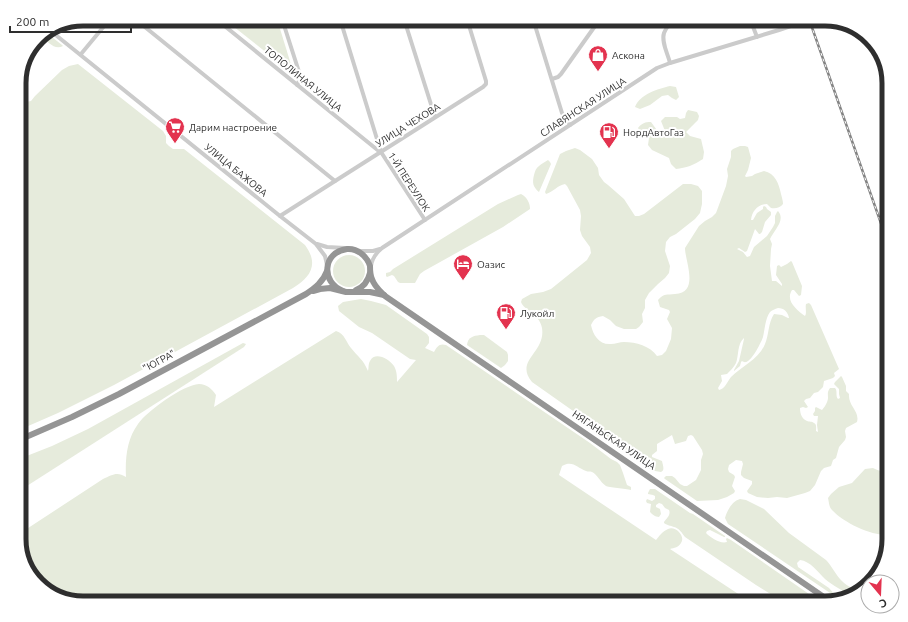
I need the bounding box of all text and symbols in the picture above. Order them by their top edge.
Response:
scale bar [10,8,131,34]
text: 200 m [16,15,49,28]
street label: ТОПОЛИНАЯ УЛИЦА [262,44,344,114]
shop icon: Аскона [587,44,609,72]
place label: Аскона [612,50,645,61]
street label: СЛАВЯНСКАЯ УЛИЦА [538,75,628,139]
street label: УЛИЦА ЧЕХОВА [374,101,443,149]
supermarket icon: Дарим настроение [164,116,186,144]
fuel station icon: НордАвтоГаз [598,121,620,149]
place label: Дарим настроение [189,122,277,133]
place label: НордАвтоГаз [623,127,684,138]
street label: УЛИЦА БАЖОВА [203,141,270,199]
street label: 1-Й ПЕРЕУЛОК [386,150,432,214]
hotel icon: Оазис [452,253,474,281]
place label: Оазис [477,259,506,270]
fuel station icon: Лукойл [495,302,517,330]
place label: Лукойл [520,308,554,319]
street label: "ЮГРА" [141,348,177,374]
street label: НЯГАНЬСКАЯ УЛИЦА [570,408,658,472]
north arrow [860,574,900,614]
text: С [878,597,889,610]

